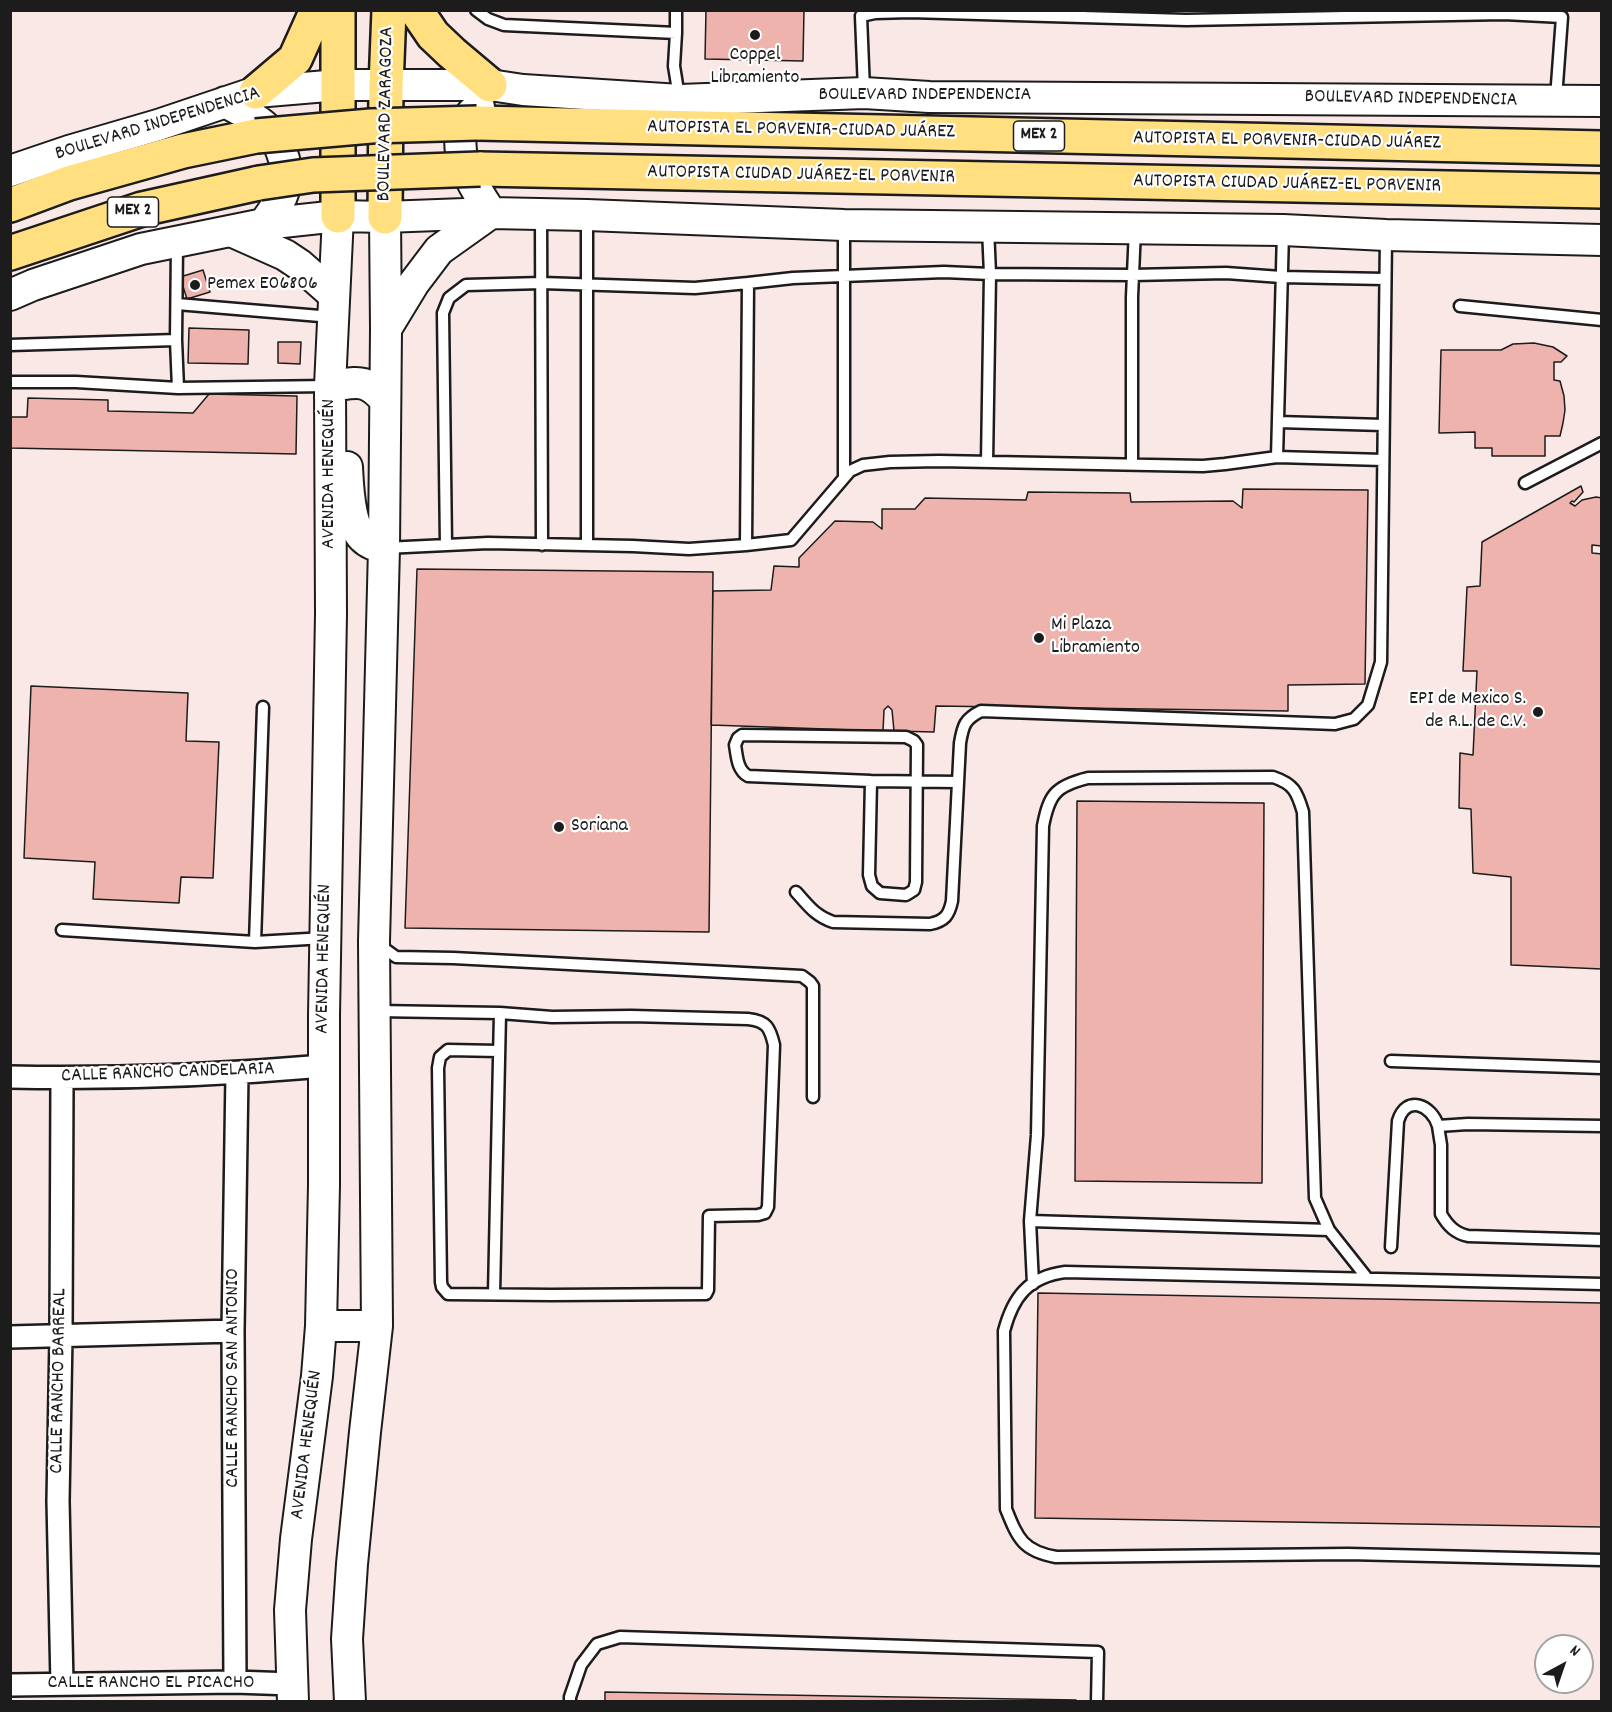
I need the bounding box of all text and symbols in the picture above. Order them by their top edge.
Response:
street label: BOULEVARD ZARAGOZA [373,26,401,202]
marker: Coppel Libramiento [748,28,762,42]
place label: Coppel Libramiento [710,44,800,91]
street label: BOULEVARD INDEPENDENCIA [53,82,263,168]
street label: BOULEVARD INDEPENDENCIA [819,84,1031,108]
street label: BOULEVARD INDEPENDENCIA [1304,86,1518,114]
street label: AUTOPISTA EL PORVENIR-CIUDAD JUÁREZ [647,116,955,146]
road number: MEX 2 [1014,121,1064,151]
street label: AUTOPISTA EL PORVENIR-CIUDAD JUÁREZ [1133,127,1441,157]
street label: AUTOPISTA CIUDAD JUÁREZ-EL PORVENIR [647,161,955,191]
street label: AUTOPISTA CIUDAD JUÁREZ-EL PORVENIR [1133,170,1441,200]
road number: MEX 2 [108,197,158,227]
place label: Pemex E06806 [207,273,318,297]
marker: Pemex E06806 [188,278,202,292]
street label: AVENIDA HENEQUÉN [318,399,342,549]
place label: Mi Plaza Libramiento [1051,614,1140,661]
marker: Mi Plaza Libramiento [1032,631,1046,645]
place label: EPI de Mexico S. de R.L. de C.V. [1409,688,1526,735]
marker: EPI de Mexico S. de R.L. de C.V. [1531,705,1545,719]
place label: Soriana [571,815,628,839]
marker: Soriana [552,820,566,834]
street label: AVENIDA HENEQUÉN [312,884,338,1034]
street label: CALLE RANCHO CANDELARIA [61,1058,275,1090]
street label: CALLE RANCHO SAN ANTONIO [222,1268,246,1488]
street label: CALLE RANCHO BARREAL [46,1288,74,1474]
street label: AVENIDA HENEQUÉN [287,1369,329,1521]
north arrow [1534,1634,1594,1694]
text: N [1564,1640,1585,1663]
street label: CALLE RANCHO EL PICACHO [47,1672,255,1696]

